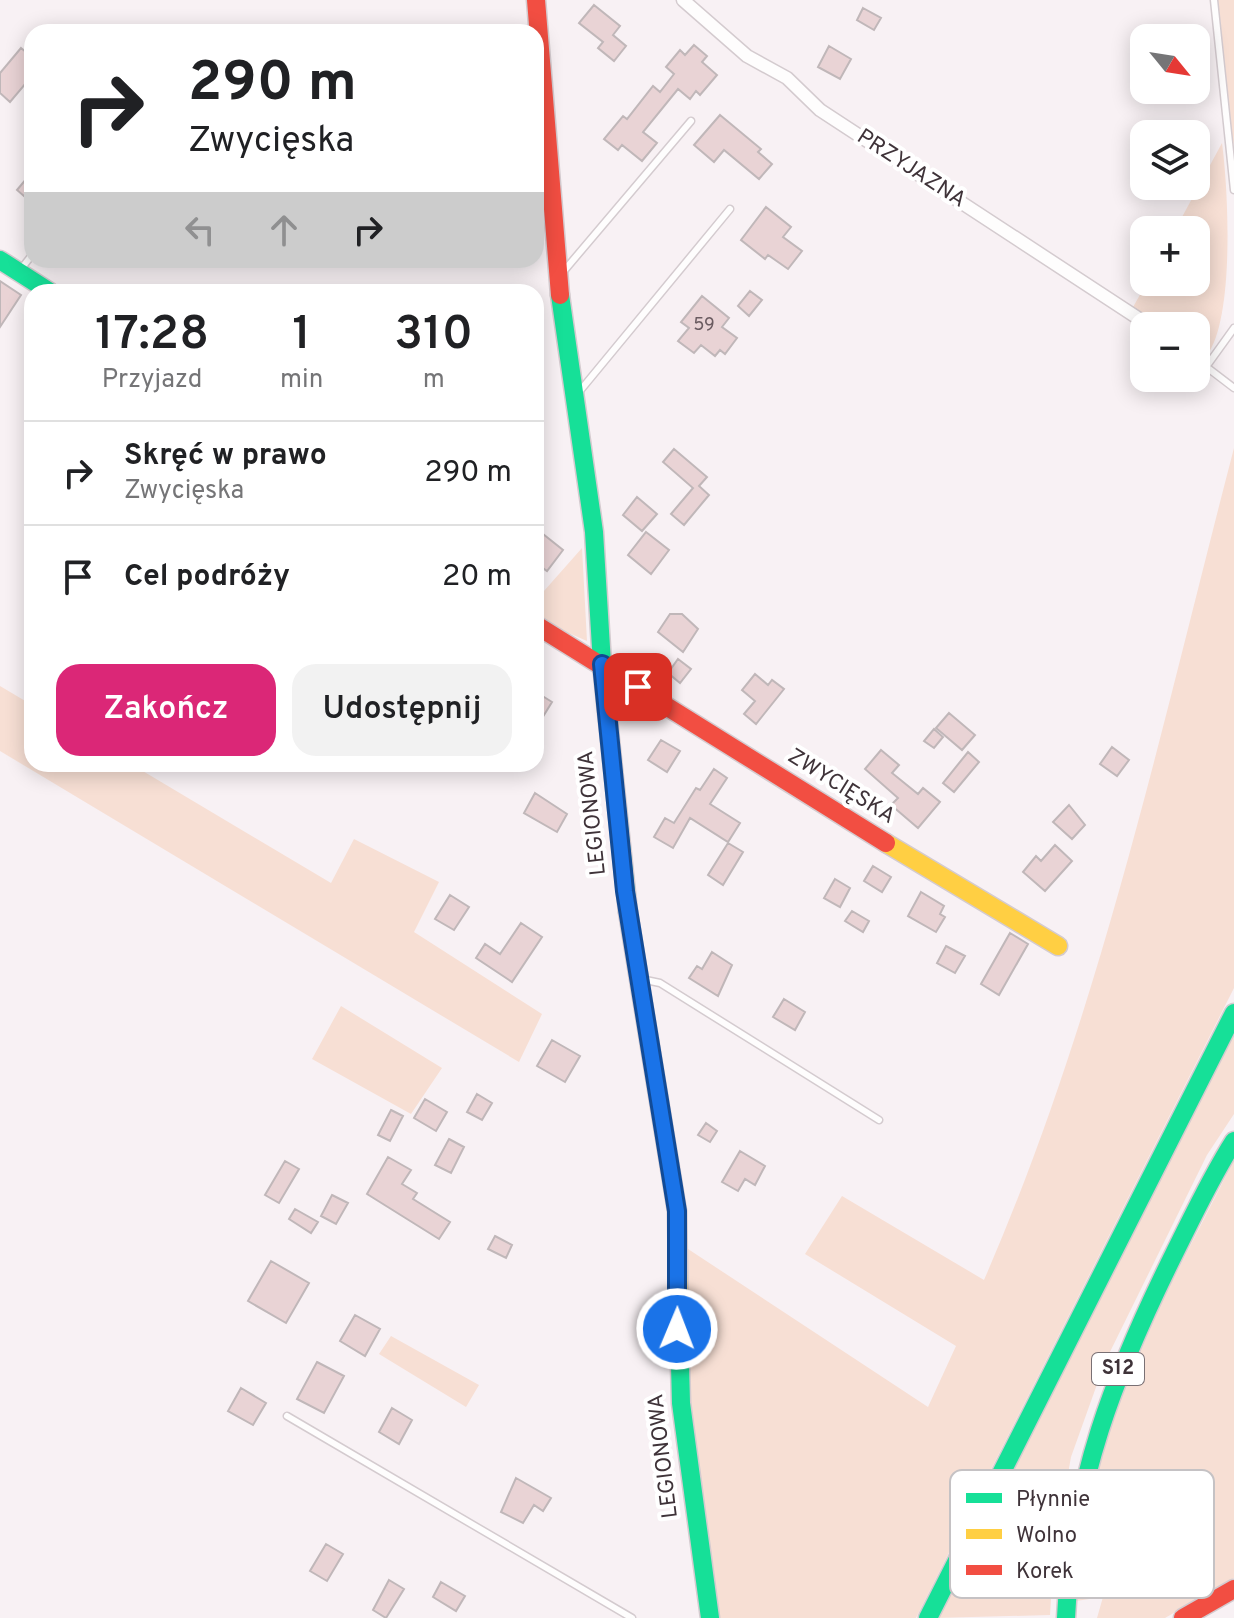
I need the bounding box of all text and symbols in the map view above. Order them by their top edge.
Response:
north arrow [1130,24,1210,104]
map controls [1130,24,1210,392]
text: 290 m [188,50,357,120]
icon: right [56,56,160,160]
text: Zwycięska [188,119,354,165]
button: layers [1130,120,1210,200]
street label: PRZYJAZNA [851,124,971,214]
icon: left [178,208,222,252]
icon: ahead [262,208,306,252]
icon: right [346,208,390,252]
button: + [1130,216,1210,296]
text: 17:28 [95,306,209,366]
text: 1 [292,306,311,366]
text: 310 [394,306,473,366]
button: − [1130,312,1210,392]
house number: 59 [693,314,715,337]
text: Przyjazd [102,364,202,397]
text: min [280,364,323,397]
text: m [423,364,445,397]
text: Skręć w prawo [124,438,327,475]
icon: right [56,451,100,495]
text: 290 m [424,455,512,492]
text: Zwycięska [124,475,244,508]
icon: arrive [56,555,100,599]
text: Cel podróży [124,559,290,596]
text: 20 m [442,559,512,596]
pin [604,653,672,721]
button: Zakończ [56,664,276,756]
button: Udostępnij [292,664,512,756]
icon: arrive [616,665,660,709]
street label: ZWYCIĘSKA [782,743,900,831]
street label: LEGIONOWA [573,749,613,877]
position arrow [635,1287,719,1371]
road number: S12 [1092,1353,1144,1385]
street label: LEGIONOWA [643,1392,685,1520]
legend [950,1470,1214,1598]
text: Płynnie [1016,1487,1090,1514]
text: Wolno [1016,1523,1077,1550]
text: Korek [1016,1559,1074,1586]

